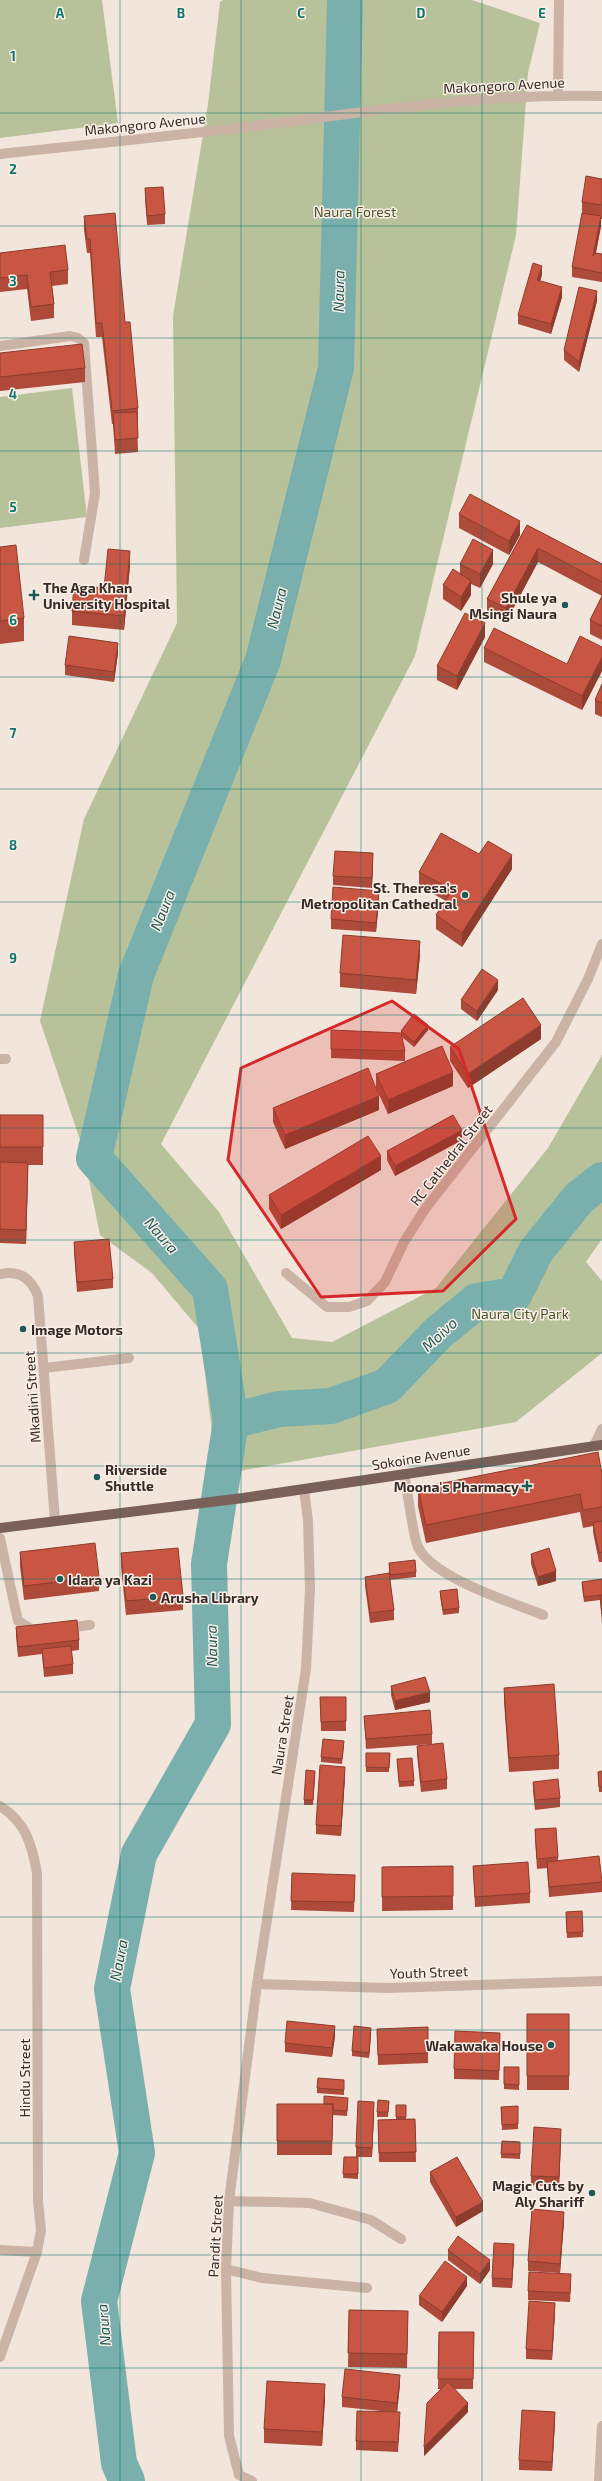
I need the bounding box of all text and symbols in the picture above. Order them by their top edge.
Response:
text: A [56,5,65,21]
text: B [177,5,185,21]
text: C [297,5,305,21]
text: D [417,5,426,21]
text: E [538,5,546,21]
text: 1 [10,48,16,64]
street label: Makongoro Avenue [443,73,565,97]
street label: Makongoro Avenue [84,109,206,139]
text: 2 [9,161,17,177]
park label: Naura Forest [314,203,396,220]
water label: Naura [329,270,347,312]
text: 3 [9,273,17,289]
text: 4 [9,386,17,402]
text: 5 [9,499,17,515]
place label: The Aga Khan University Hospital [43,579,171,612]
water label: Naura [262,585,290,631]
marker: The Aga Khan University Hospital [28,589,40,601]
place label: Shule ya Msingi Naura [469,589,557,622]
marker: Shule ya Msingi Naura [560,600,570,610]
text: 6 [9,612,17,628]
text: 7 [10,725,17,741]
text: 8 [9,837,17,853]
place label: St. Theresa’s Metropolitan Cathedral [301,879,457,912]
water label: Naura [146,887,178,933]
marker: St. Theresa’s Metropolitan Cathedral [460,890,470,900]
text: 9 [9,950,17,966]
street label: RC Cathedral Street [406,1101,496,1209]
water label: Naura [141,1213,183,1257]
park label: Naura City Park [471,1305,569,1322]
water label: Moivo [418,1313,460,1355]
place label: Image Motors [31,1321,123,1338]
marker: Image Motors [18,1324,28,1334]
street label: Mkadini Street [20,1350,44,1444]
street label: Sokoine Avenue [371,1441,471,1473]
place label: Riverside Shuttle [105,1461,167,1494]
marker: Riverside Shuttle [92,1472,102,1482]
place label: Moona's Pharmacy [394,1478,519,1495]
marker: Moona's Pharmacy [522,1481,532,1491]
place label: Idara ya Kazi [68,1571,152,1588]
marker: Idara ya Kazi [55,1574,65,1584]
place label: Arusha Library [161,1589,259,1606]
marker: Arusha Library [148,1592,158,1602]
water label: Naura [202,1625,220,1667]
street label: Naura Street [267,1694,297,1776]
water label: Naura [105,1938,131,1982]
street label: Youth Street [389,1962,469,1982]
place label: Wakawaka House [426,2037,543,2054]
street label: Hindu Street [16,2039,33,2118]
marker: Wakawaka House [546,2040,556,2050]
place label: Magic Cuts by Aly Shariff [492,2177,584,2210]
marker: Magic Cuts by Aly Shariff [587,2188,597,2198]
street label: Pandit Street [204,2194,226,2278]
water label: Naura [92,2303,114,2347]

